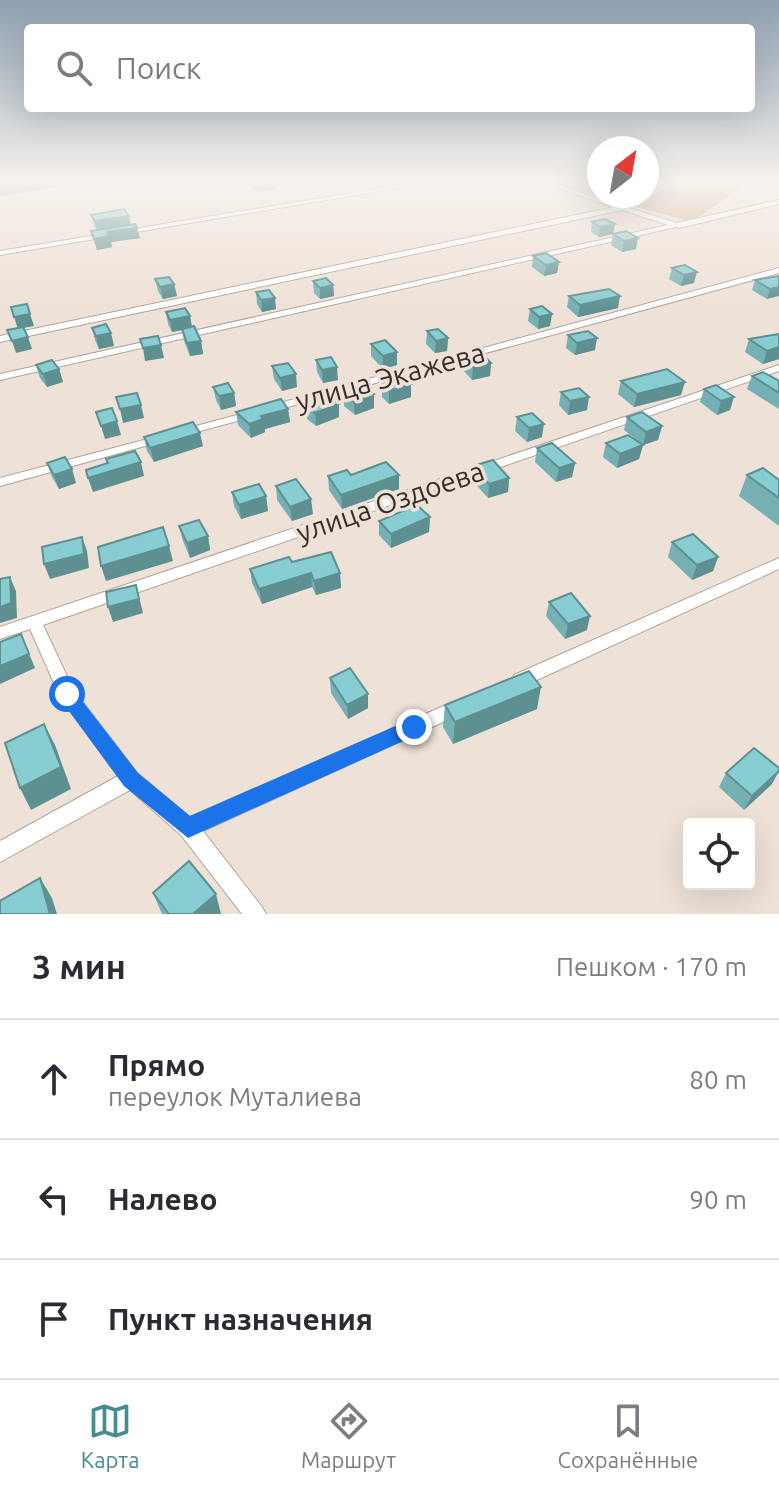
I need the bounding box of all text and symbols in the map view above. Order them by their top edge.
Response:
search box [24,24,755,112]
icon: search [52,46,96,90]
text: Поиск [116,51,201,85]
north arrow [587,136,659,208]
street label: улица Экажева [292,336,488,416]
street label: улица Оздоева [292,454,488,548]
route start [49,676,85,712]
route end [396,709,432,745]
map controls [683,818,755,890]
button: locate [683,818,755,890]
text: 3 мин [32,947,126,985]
text: Пешком · 170 m [556,952,747,981]
text: Прямо [108,1048,205,1082]
icon: ahead [32,1057,76,1101]
text: 80 m [689,1065,747,1094]
text: переулок Муталиева [108,1082,362,1111]
icon: left [32,1177,76,1221]
text: Налево [108,1182,218,1216]
text: 90 m [689,1185,747,1214]
icon: arrive [32,1297,76,1341]
text: Пункт назначения [108,1302,373,1336]
tab: Карта [81,1399,139,1472]
tab: Маршрут [301,1399,396,1472]
tab: Сохранённые [558,1399,698,1472]

